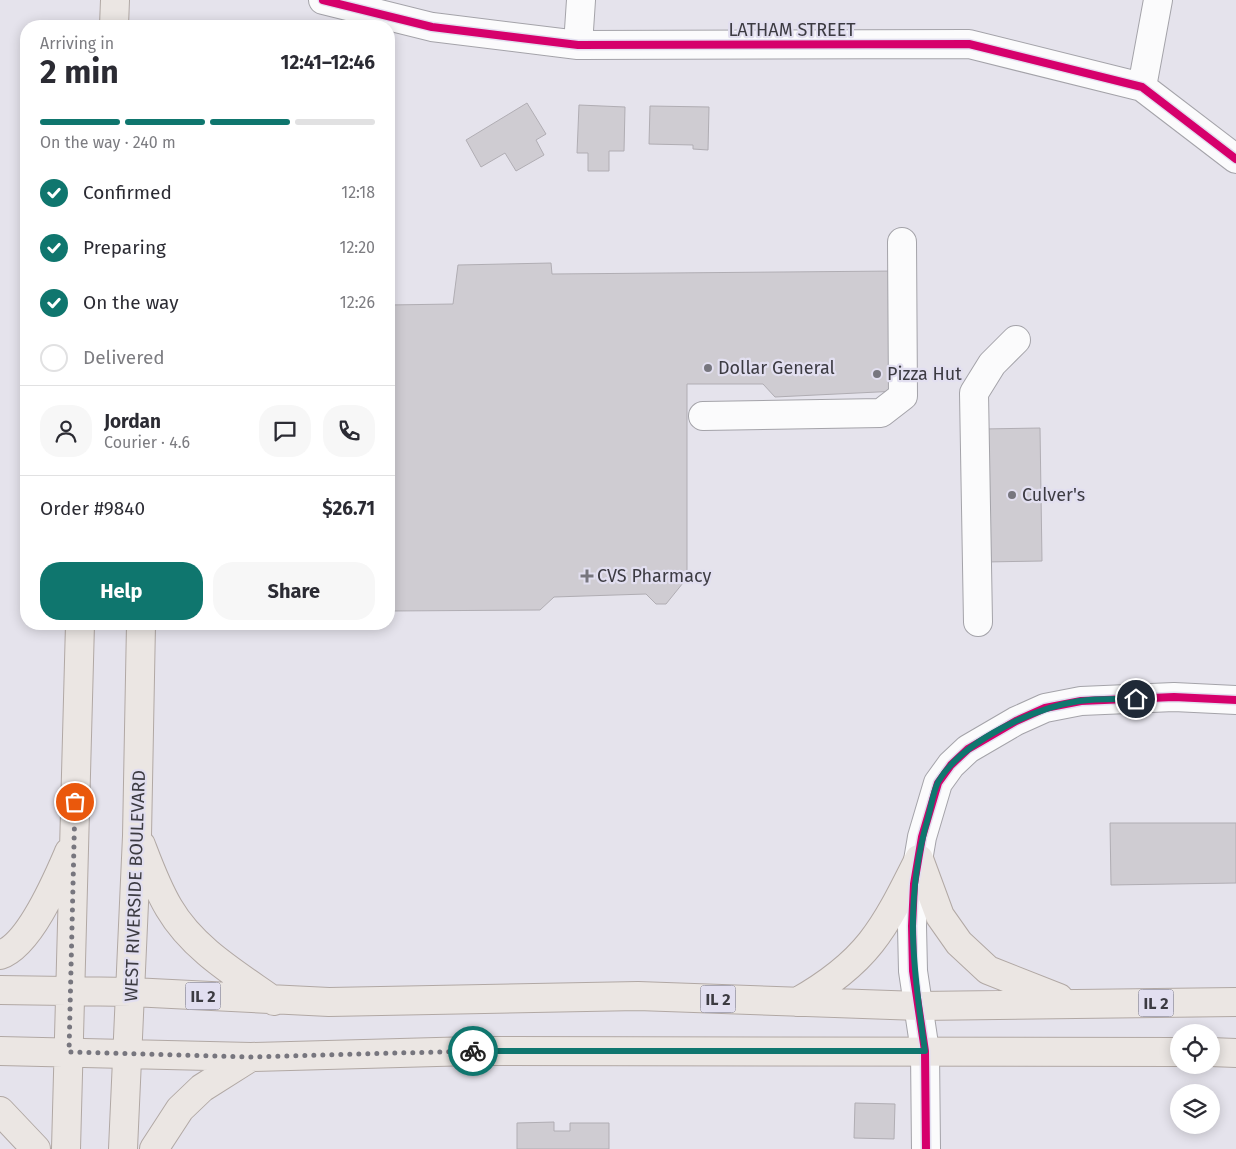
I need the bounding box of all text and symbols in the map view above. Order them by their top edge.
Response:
street label: LATHAM STREET [728,19,856,41]
text: Arriving in [40,34,114,53]
text: 12:41–12:46 [281,51,375,74]
text: 2 min [40,53,119,91]
text: On the way · 240 m [40,133,176,152]
icon: check [40,179,68,207]
text: Confirmed [83,181,172,204]
text: 12:18 [341,183,375,202]
icon: check [40,234,68,262]
text: Preparing [83,236,166,259]
text: 12:20 [339,238,375,257]
icon: check [40,289,68,317]
text: On the way [83,291,179,314]
text: 12:26 [340,293,375,312]
text: Delivered [83,346,165,369]
place label: Dollar General [718,357,835,379]
marker: Dollar General [702,362,714,374]
place label: Pizza Hut [887,363,962,385]
marker: Pizza Hut [871,368,883,380]
button: person [40,405,92,457]
button: chat [259,405,311,457]
button: phone [323,405,375,457]
text: Jordan [104,410,161,433]
text: Courier · 4.6 [104,433,190,452]
place label: Culver's [1022,484,1085,506]
marker: Culver's [1006,489,1018,501]
text: Order #9840 [40,497,145,520]
text: $26.71 [322,497,375,520]
button: Help [40,562,203,620]
button: Share [213,562,375,620]
place label: CVS Pharmacy [597,565,712,587]
marker: CVS Pharmacy [581,570,593,582]
pin [1115,678,1157,720]
icon: home [1122,685,1150,713]
street label: WEST RIVERSIDE BOULEVARD [120,770,150,1002]
pin [54,781,96,823]
icon: bag [61,788,89,816]
road number: IL 2 [186,982,220,1009]
road number: IL 2 [700,986,736,1012]
road number: IL 2 [1138,990,1174,1016]
map controls [1170,1024,1220,1134]
button: locate [1170,1024,1220,1074]
courier [448,1026,498,1076]
icon: bike [459,1037,487,1065]
button: layers [1170,1084,1220,1134]

